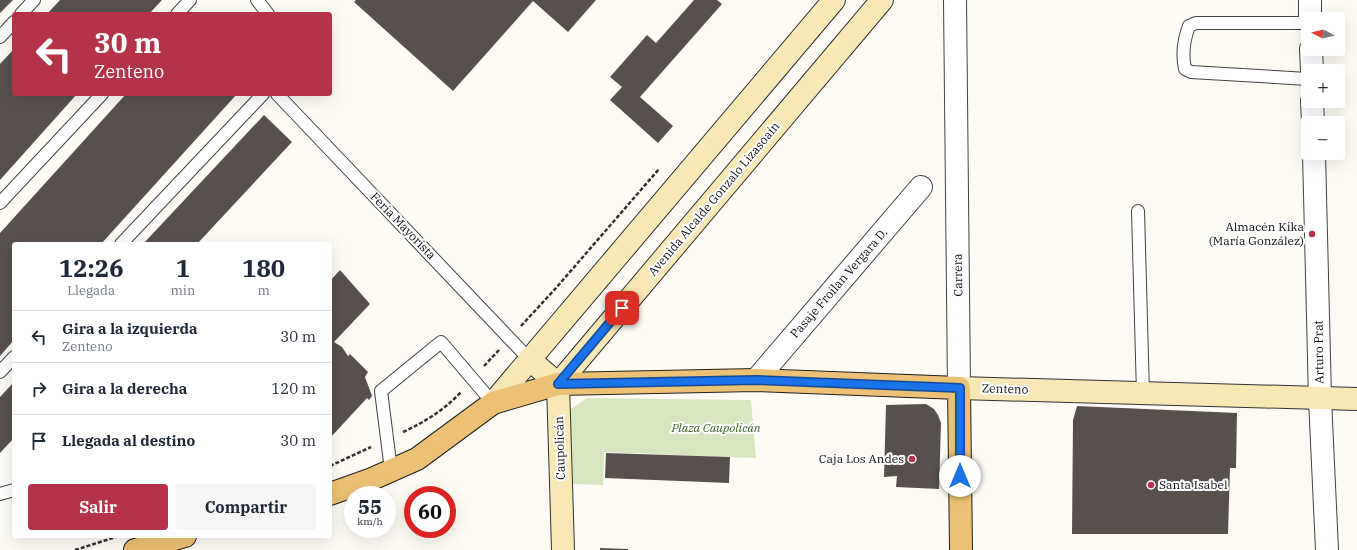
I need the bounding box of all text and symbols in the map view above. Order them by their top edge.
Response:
north arrow [1301,12,1345,56]
map controls [1301,12,1345,160]
text: 30 m [94,24,161,61]
icon: left [28,28,80,80]
text: Zenteno [94,60,164,83]
button: + [1301,64,1345,108]
button: − [1301,116,1345,160]
street label: Avenida Alcalde Gonzalo Lizasoaín [645,118,783,279]
street label: Feria Mayorista [368,189,439,263]
place label: Almacén Kika (María González) [1209,219,1304,248]
street label: Pasaje Froilan Vergara D. [787,225,890,341]
marker: Almacén Kika (María González) [1307,229,1317,239]
text: 12:26 [59,252,124,284]
text: 1 [176,252,190,284]
text: 180 [242,252,285,284]
street label: Carrera [950,253,965,297]
text: Llegada [67,282,115,299]
text: min [170,282,195,299]
text: m [257,282,270,299]
pin [605,291,639,325]
icon: arrive [611,297,633,319]
text: Gira a la izquierda [62,319,198,338]
street label: Arturo Prat [1310,320,1327,384]
icon: left [28,326,50,348]
text: 30 m [280,327,316,346]
text: Zenteno [62,338,113,355]
icon: right [28,378,50,400]
text: Gira a la derecha [62,379,187,398]
text: 120 m [271,379,316,398]
street label: Zenteno [981,380,1029,397]
street label: Caupolicán [551,416,568,480]
park label: Plaza Caupolicán [670,420,761,435]
icon: arrive [28,430,50,452]
text: Llegada al destino [62,431,195,450]
text: 30 m [280,431,316,450]
place label: Caja Los Andes [819,451,904,466]
marker: Caja Los Andes [907,454,917,464]
position arrow [939,455,981,497]
place label: Santa Isabel [1159,477,1228,492]
marker: Santa Isabel [1146,480,1156,490]
button: Salir [28,484,168,530]
button: Compartir [176,484,316,530]
speed limit sign: 60 [404,486,456,538]
text: 55 [358,493,382,520]
text: km/h [357,515,383,528]

